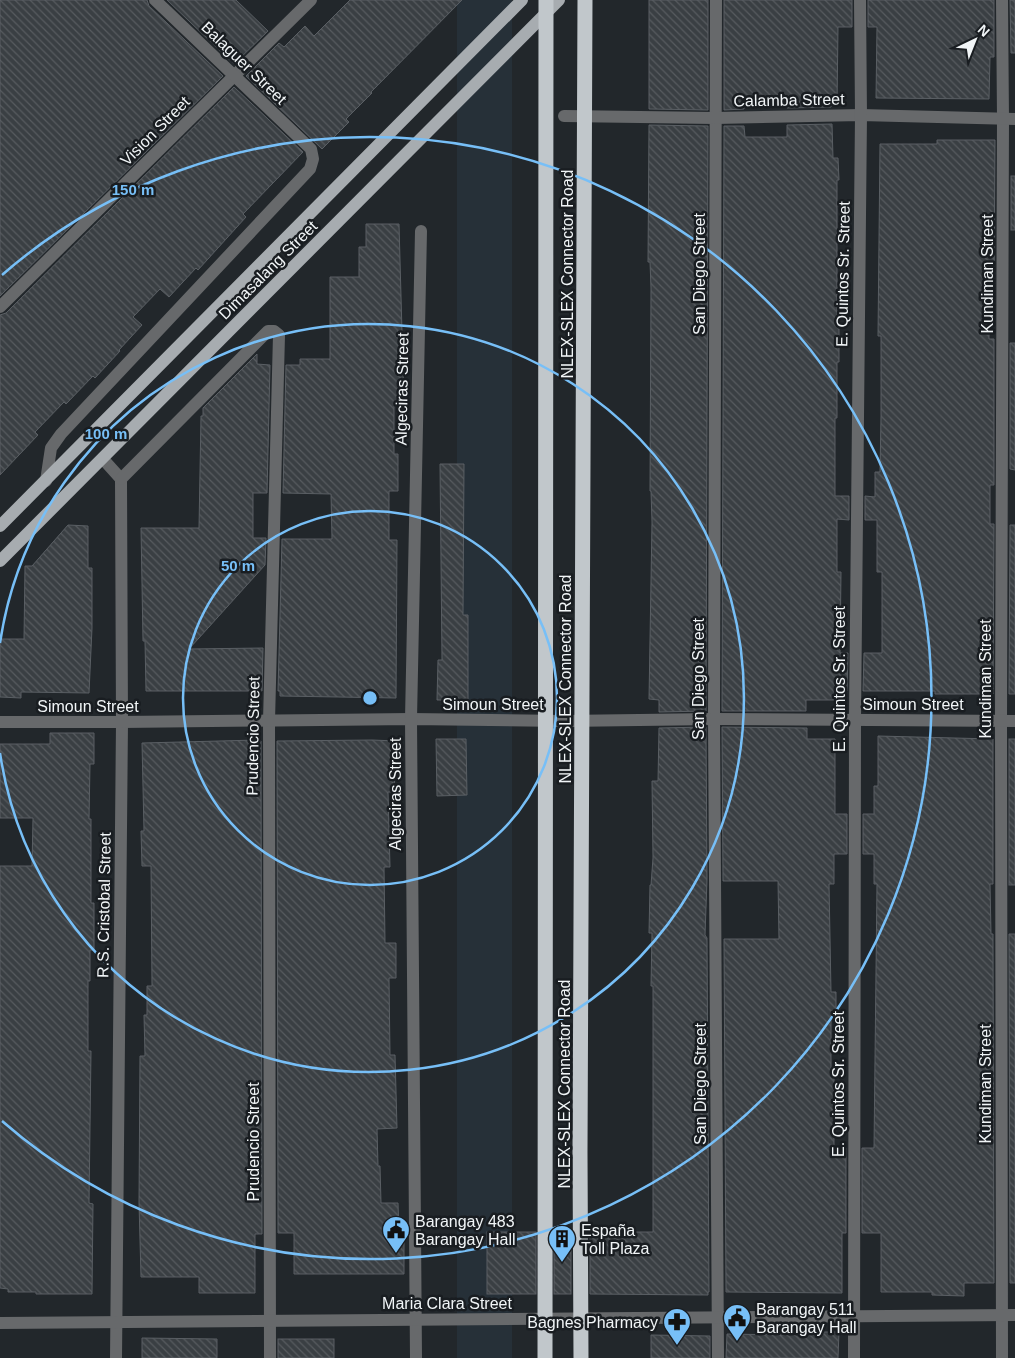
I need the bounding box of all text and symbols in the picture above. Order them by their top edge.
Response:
north arrow [950,15,1000,65]
street label: Balaguer Street [198,18,290,108]
text: N [975,21,993,40]
street label: Calamba Street [733,91,845,109]
street label: Vision Street [117,93,193,169]
street label: NLEX-SLEX Connector Road [559,170,576,379]
text: 150 m [112,181,154,198]
street label: E. Quintos Sr. Street [833,200,853,347]
street label: San Diego Street [691,213,708,335]
street label: Kundiman Street [979,214,996,334]
street label: Dimasalang Street [215,217,321,323]
street label: Algeciras Street [393,332,411,446]
text: 100 m [85,425,127,442]
text: 50 m [221,557,255,574]
street label: NLEX-SLEX Connector Road [557,575,574,784]
street label: E. Quintos Sr. Street [831,606,848,752]
street label: San Diego Street [690,618,707,740]
street label: Kundiman Street [977,619,994,739]
street label: Prudencio Street [243,676,263,796]
centre of rings [361,689,379,707]
street label: Simoun Street [442,696,544,713]
street label: Simoun Street [862,696,964,713]
street label: Simoun Street [37,698,139,715]
street label: Algeciras Street [387,737,404,850]
street label: R.S. Cristobal Street [94,831,114,978]
street label: NLEX-SLEX Connector Road [556,980,573,1189]
street label: E. Quintos Sr. Street [830,1011,847,1157]
street label: San Diego Street [692,1023,709,1145]
street label: Kundiman Street [977,1024,994,1144]
street label: Prudencio Street [245,1082,262,1202]
place label: Barangay 483 Barangay Hall [415,1213,516,1248]
public building icon: Barangay 483 Barangay Hall [381,1215,411,1254]
place label: España Toll Plaza [581,1222,650,1257]
building icon: España Toll Plaza [547,1224,577,1263]
street label: Maria Clara Street [382,1295,512,1312]
place label: Barangay 511 Barangay Hall [756,1301,857,1336]
public building icon: Barangay 511 Barangay Hall [722,1303,752,1342]
pharmacy icon: Bagnes Pharmacy [662,1307,692,1346]
place label: Bagnes Pharmacy [527,1314,658,1331]

